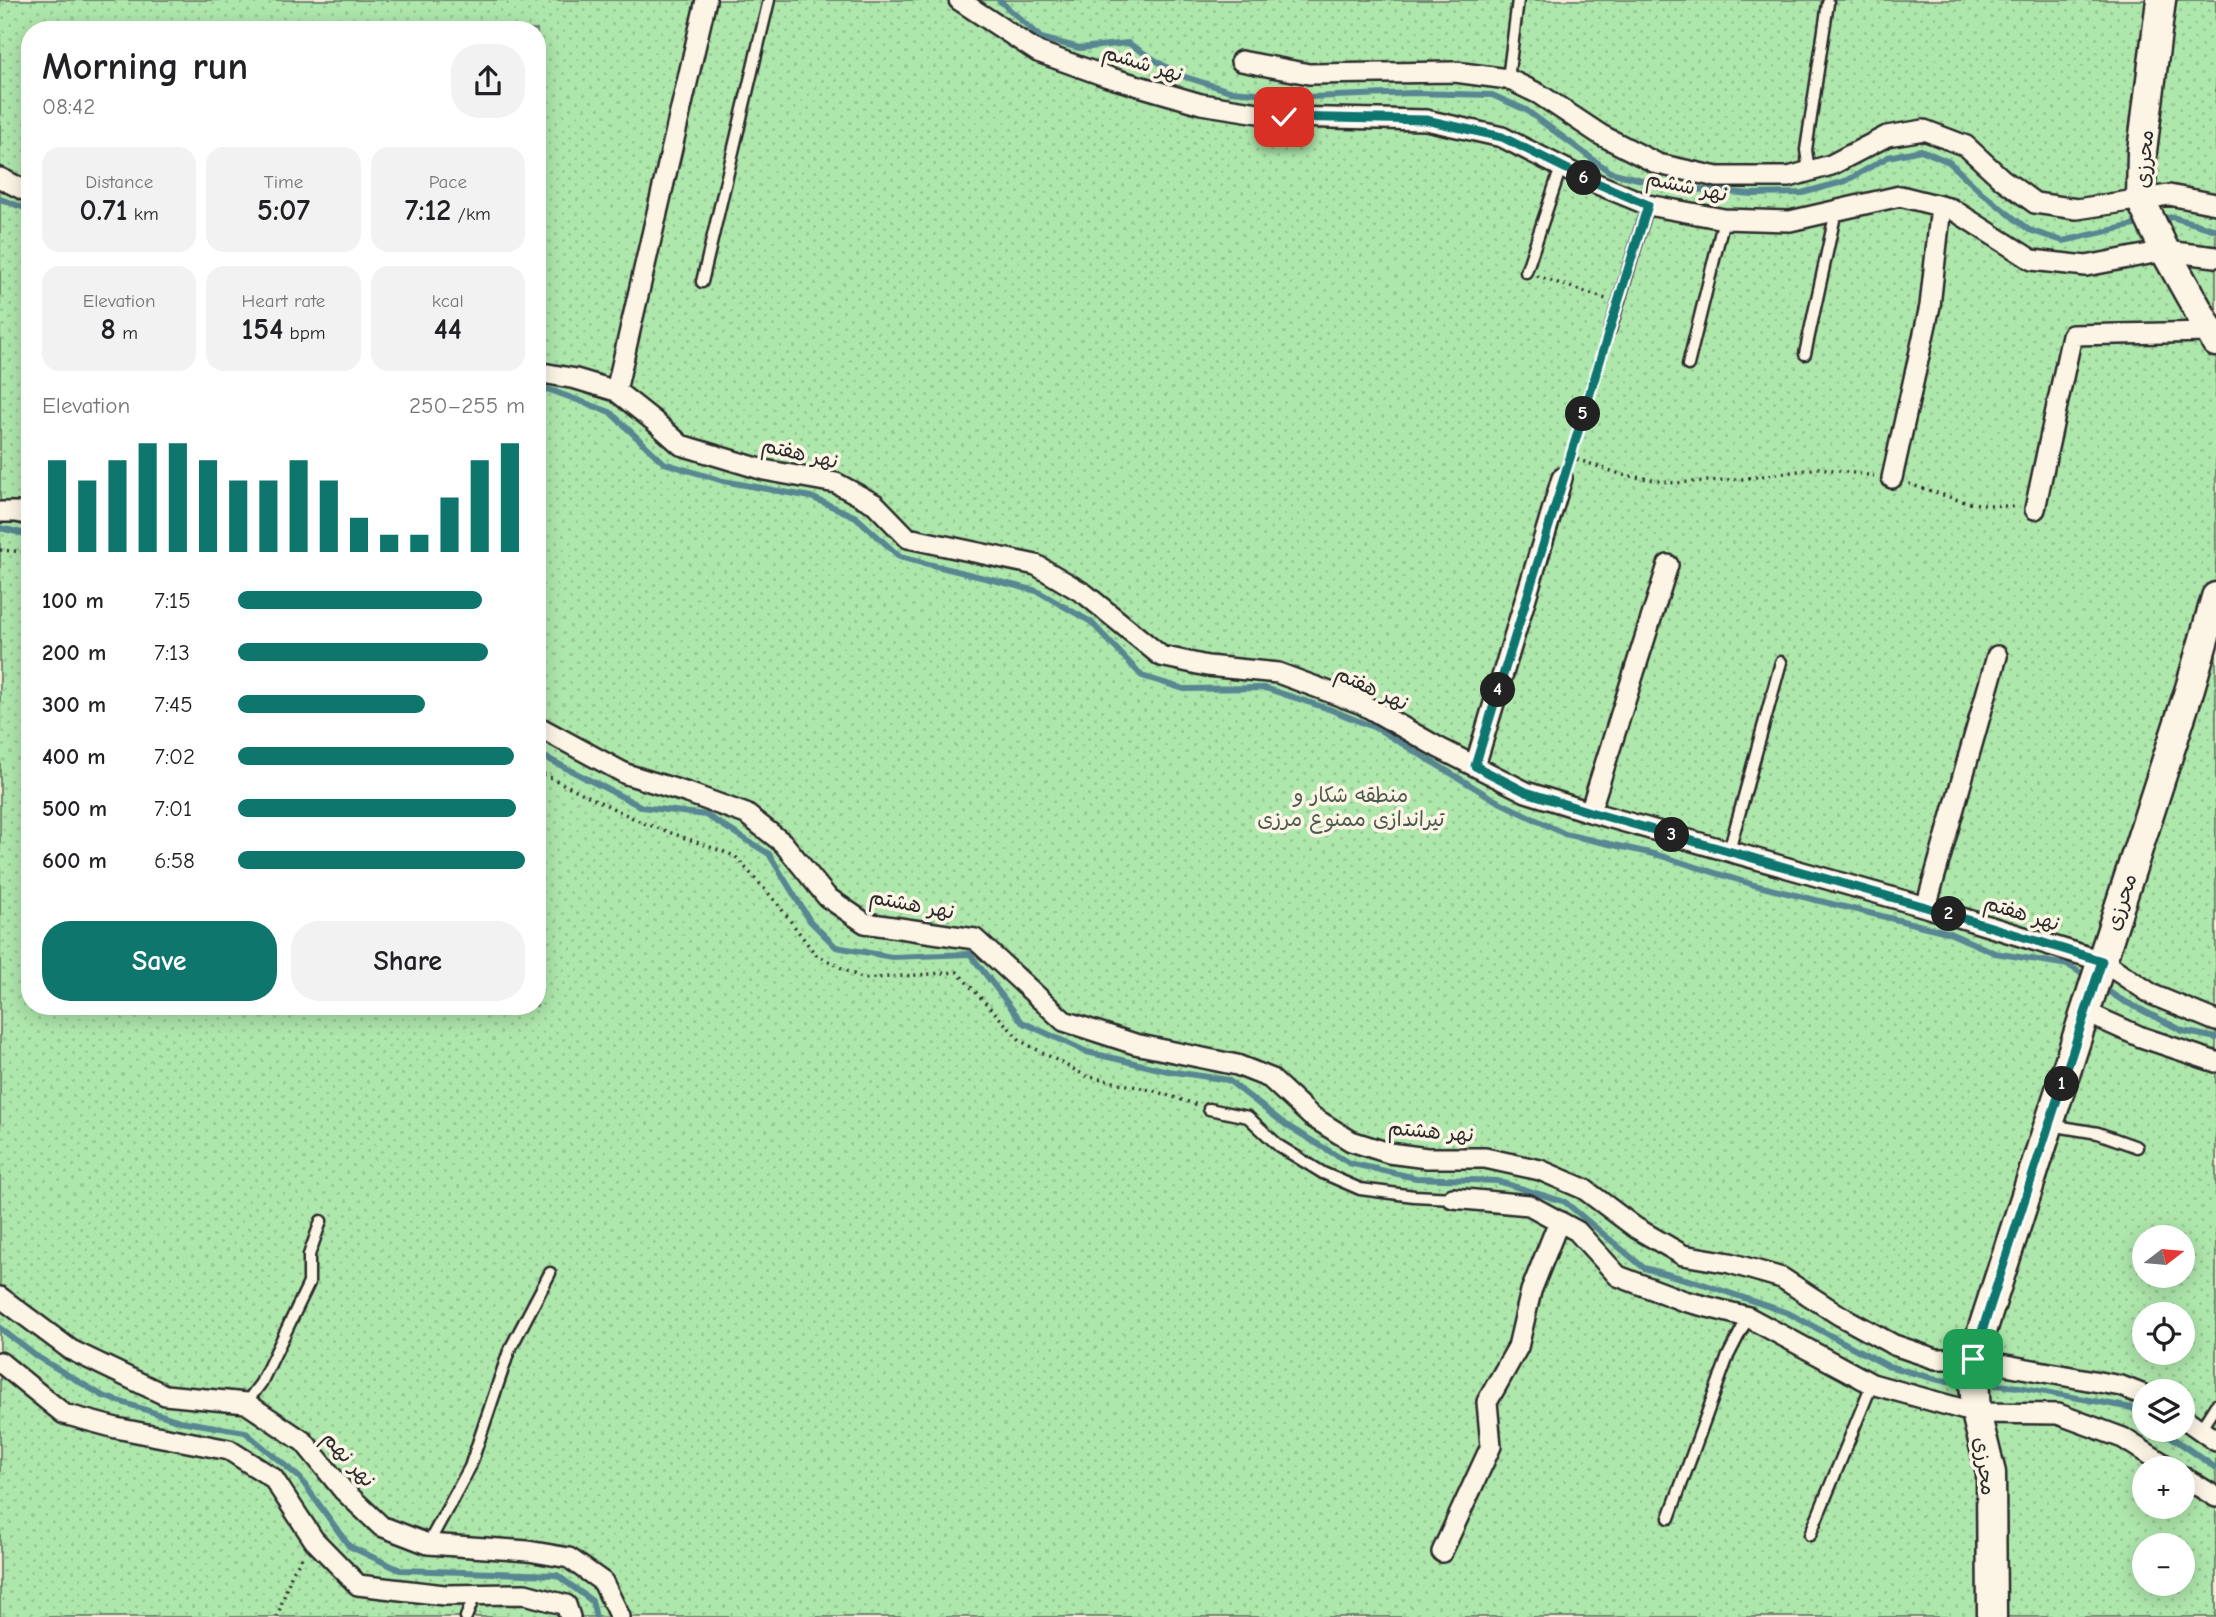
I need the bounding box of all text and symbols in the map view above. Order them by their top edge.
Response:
street label: نهر ششم [1099,39,1186,90]
button: share [451,44,525,118]
text: Morning run [42,45,248,89]
pin [1254,87,1314,147]
text: 08:42 [42,93,95,120]
icon: check [1265,98,1303,136]
street label: محرزی [2130,129,2158,189]
pin: 6 [1566,160,1602,196]
text: 6 [1579,166,1588,188]
street label: نهر ششم [1643,166,1730,210]
text: Distance [85,171,153,193]
text: Time [264,171,303,193]
text: Pace [429,171,467,193]
text: 0.71 [80,193,127,228]
text: 5:07 [257,193,310,228]
text: 7:12 [405,193,451,228]
text: km [127,203,159,225]
text: /km [451,203,491,225]
text: Elevation [83,290,156,312]
text: Heart rate [242,290,325,312]
text: kcal [432,290,464,312]
text: 8 [100,312,116,347]
text: 154 [241,312,283,347]
text: 44 [434,312,462,347]
text: m [116,322,138,344]
text: bpm [283,322,326,344]
text: Elevation [42,392,130,419]
text: 250–255 m [409,392,525,419]
pin: 5 [1566,396,1600,432]
text: 5 [1577,402,1588,424]
street label: نهر هفتم [758,433,841,477]
text: 100 m [42,587,104,614]
text: 7:15 [154,587,191,614]
text: 200 m [42,639,106,666]
text: 7:13 [154,639,190,666]
street label: نهر هفتم [1330,661,1412,719]
pin: 4 [1480,672,1516,708]
text: 4 [1493,678,1502,700]
text: 300 m [42,691,106,718]
text: 7:45 [154,691,193,718]
text: 400 m [42,743,106,770]
text: 7:02 [154,743,195,770]
park label: منطقه شکار و تیراندازی ممنوع مرزی [1257,783,1446,834]
text: 500 m [42,795,107,822]
text: 7:01 [154,795,192,822]
pin: 3 [1654,818,1690,852]
text: 3 [1667,823,1676,845]
text: 600 m [42,847,107,874]
text: 6:58 [154,847,195,874]
street label: محرزی [2101,870,2141,934]
street label: نهر هشتم [867,884,957,928]
street label: نهر هفتم [1980,890,2063,940]
pin: 2 [1932,897,1966,932]
text: 2 [1944,902,1953,924]
button: Save [42,921,277,1001]
button: Share [291,921,525,1001]
pin: 1 [2044,1066,2080,1102]
text: 1 [2058,1072,2065,1094]
street label: نهر هشتم [1387,1115,1475,1151]
north arrow [2132,1225,2194,1288]
map controls [2132,1225,2195,1596]
button: locate [2132,1302,2195,1365]
pin [1943,1329,2003,1389]
icon: arrive [1954,1340,1992,1378]
button: layers [2132,1379,2195,1442]
street label: نهر نهم [315,1426,380,1495]
street label: محرزی [1969,1435,2001,1497]
button: + [2132,1456,2195,1519]
button: − [2132,1533,2195,1596]

